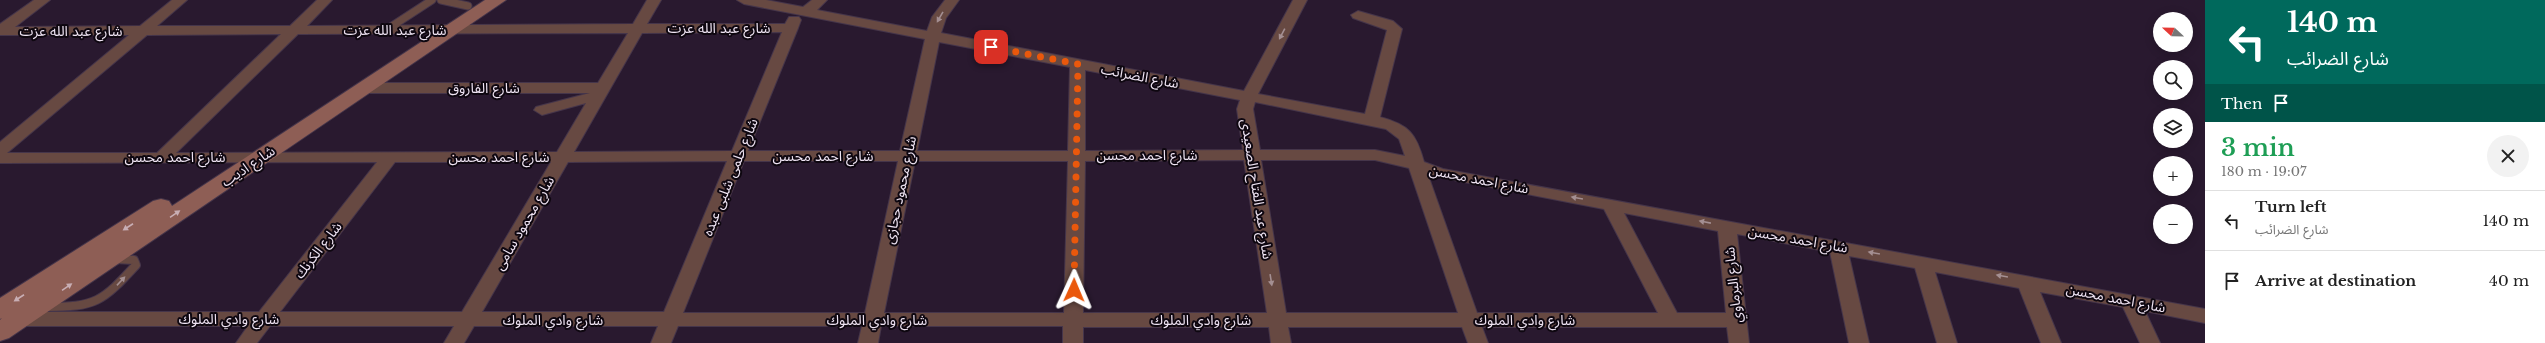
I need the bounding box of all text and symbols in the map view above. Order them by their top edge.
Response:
text: 140 m [2287,5,2377,40]
one-way arrow [936,11,943,23]
north arrow [2153,12,2193,52]
map controls [2153,12,2193,244]
icon: left [2221,16,2273,68]
street label: شارع عبد الله عزت [667,19,771,39]
street label: شارع عبد الله عزت [343,21,447,41]
street label: شارع عبد الله عزت [19,22,123,42]
one-way arrow [1279,29,1285,40]
pin [974,30,1008,64]
icon: arrive [980,36,1002,58]
text: شارع الضرائب [2287,48,2389,70]
street label: شارع الضرائب [1099,60,1181,94]
button: search [2153,60,2193,100]
street label: شارع الفاروق [448,79,520,99]
icon: arrive [2270,92,2292,114]
text: Then [2221,94,2262,113]
button: layers [2153,108,2193,148]
street label: شارع حلمى شلبى عبده [698,115,764,239]
street label: شارع عبد الفتاح الصعيدى [1235,118,1277,261]
text: 3 min [2221,133,2295,162]
street label: شارع محمود حجازى [880,134,922,246]
button: close [2487,135,2529,177]
street label: شارع اديب [218,142,279,192]
street label: شارع احمد محسن [1097,146,1197,166]
street label: شارع احمد محسن [773,147,873,167]
street label: شارع احمد محسن [125,148,225,168]
street label: شارع احمد محسن [449,148,549,168]
button: + [2153,156,2193,196]
street label: شارع احمد محسن [1427,161,1530,199]
text: 180 m · 19:07 [2221,163,2306,180]
street label: شارع محمود سامى [490,173,560,274]
one-way arrow [1571,195,1583,201]
text: Turn left [2255,197,2326,216]
button: − [2153,204,2193,244]
one-way arrow [170,210,180,218]
icon: left [2221,210,2243,232]
text: 140 m [2482,211,2529,230]
street label: شارع الكرنك [290,218,347,283]
one-way arrow [1699,219,1711,225]
street label: شارع احمد محسن [1746,221,1849,259]
text: شارع الضرائب [2255,221,2329,238]
one-way arrow [123,223,133,231]
street label: شارع البرماوي [1720,246,1748,324]
one-way arrow [1868,250,1880,256]
position arrow [1053,269,1095,311]
icon: arrive [2221,270,2243,292]
text: Arrive at destination [2255,271,2416,290]
text: 40 m [2489,271,2529,290]
one-way arrow [1996,273,2008,279]
one-way arrow [1268,274,1274,286]
one-way arrow [117,276,126,286]
street label: شارع احمد محسن [2064,280,2167,318]
one-way arrow [61,283,73,290]
one-way arrow [14,294,24,302]
street label: شارع وادي الملوك [179,310,279,330]
street label: شارع وادي الملوك [503,311,603,331]
street label: شارع وادي الملوك [827,311,927,331]
street label: شارع وادي الملوك [1151,311,1251,331]
street label: شارع وادي الملوك [1475,311,1575,331]

